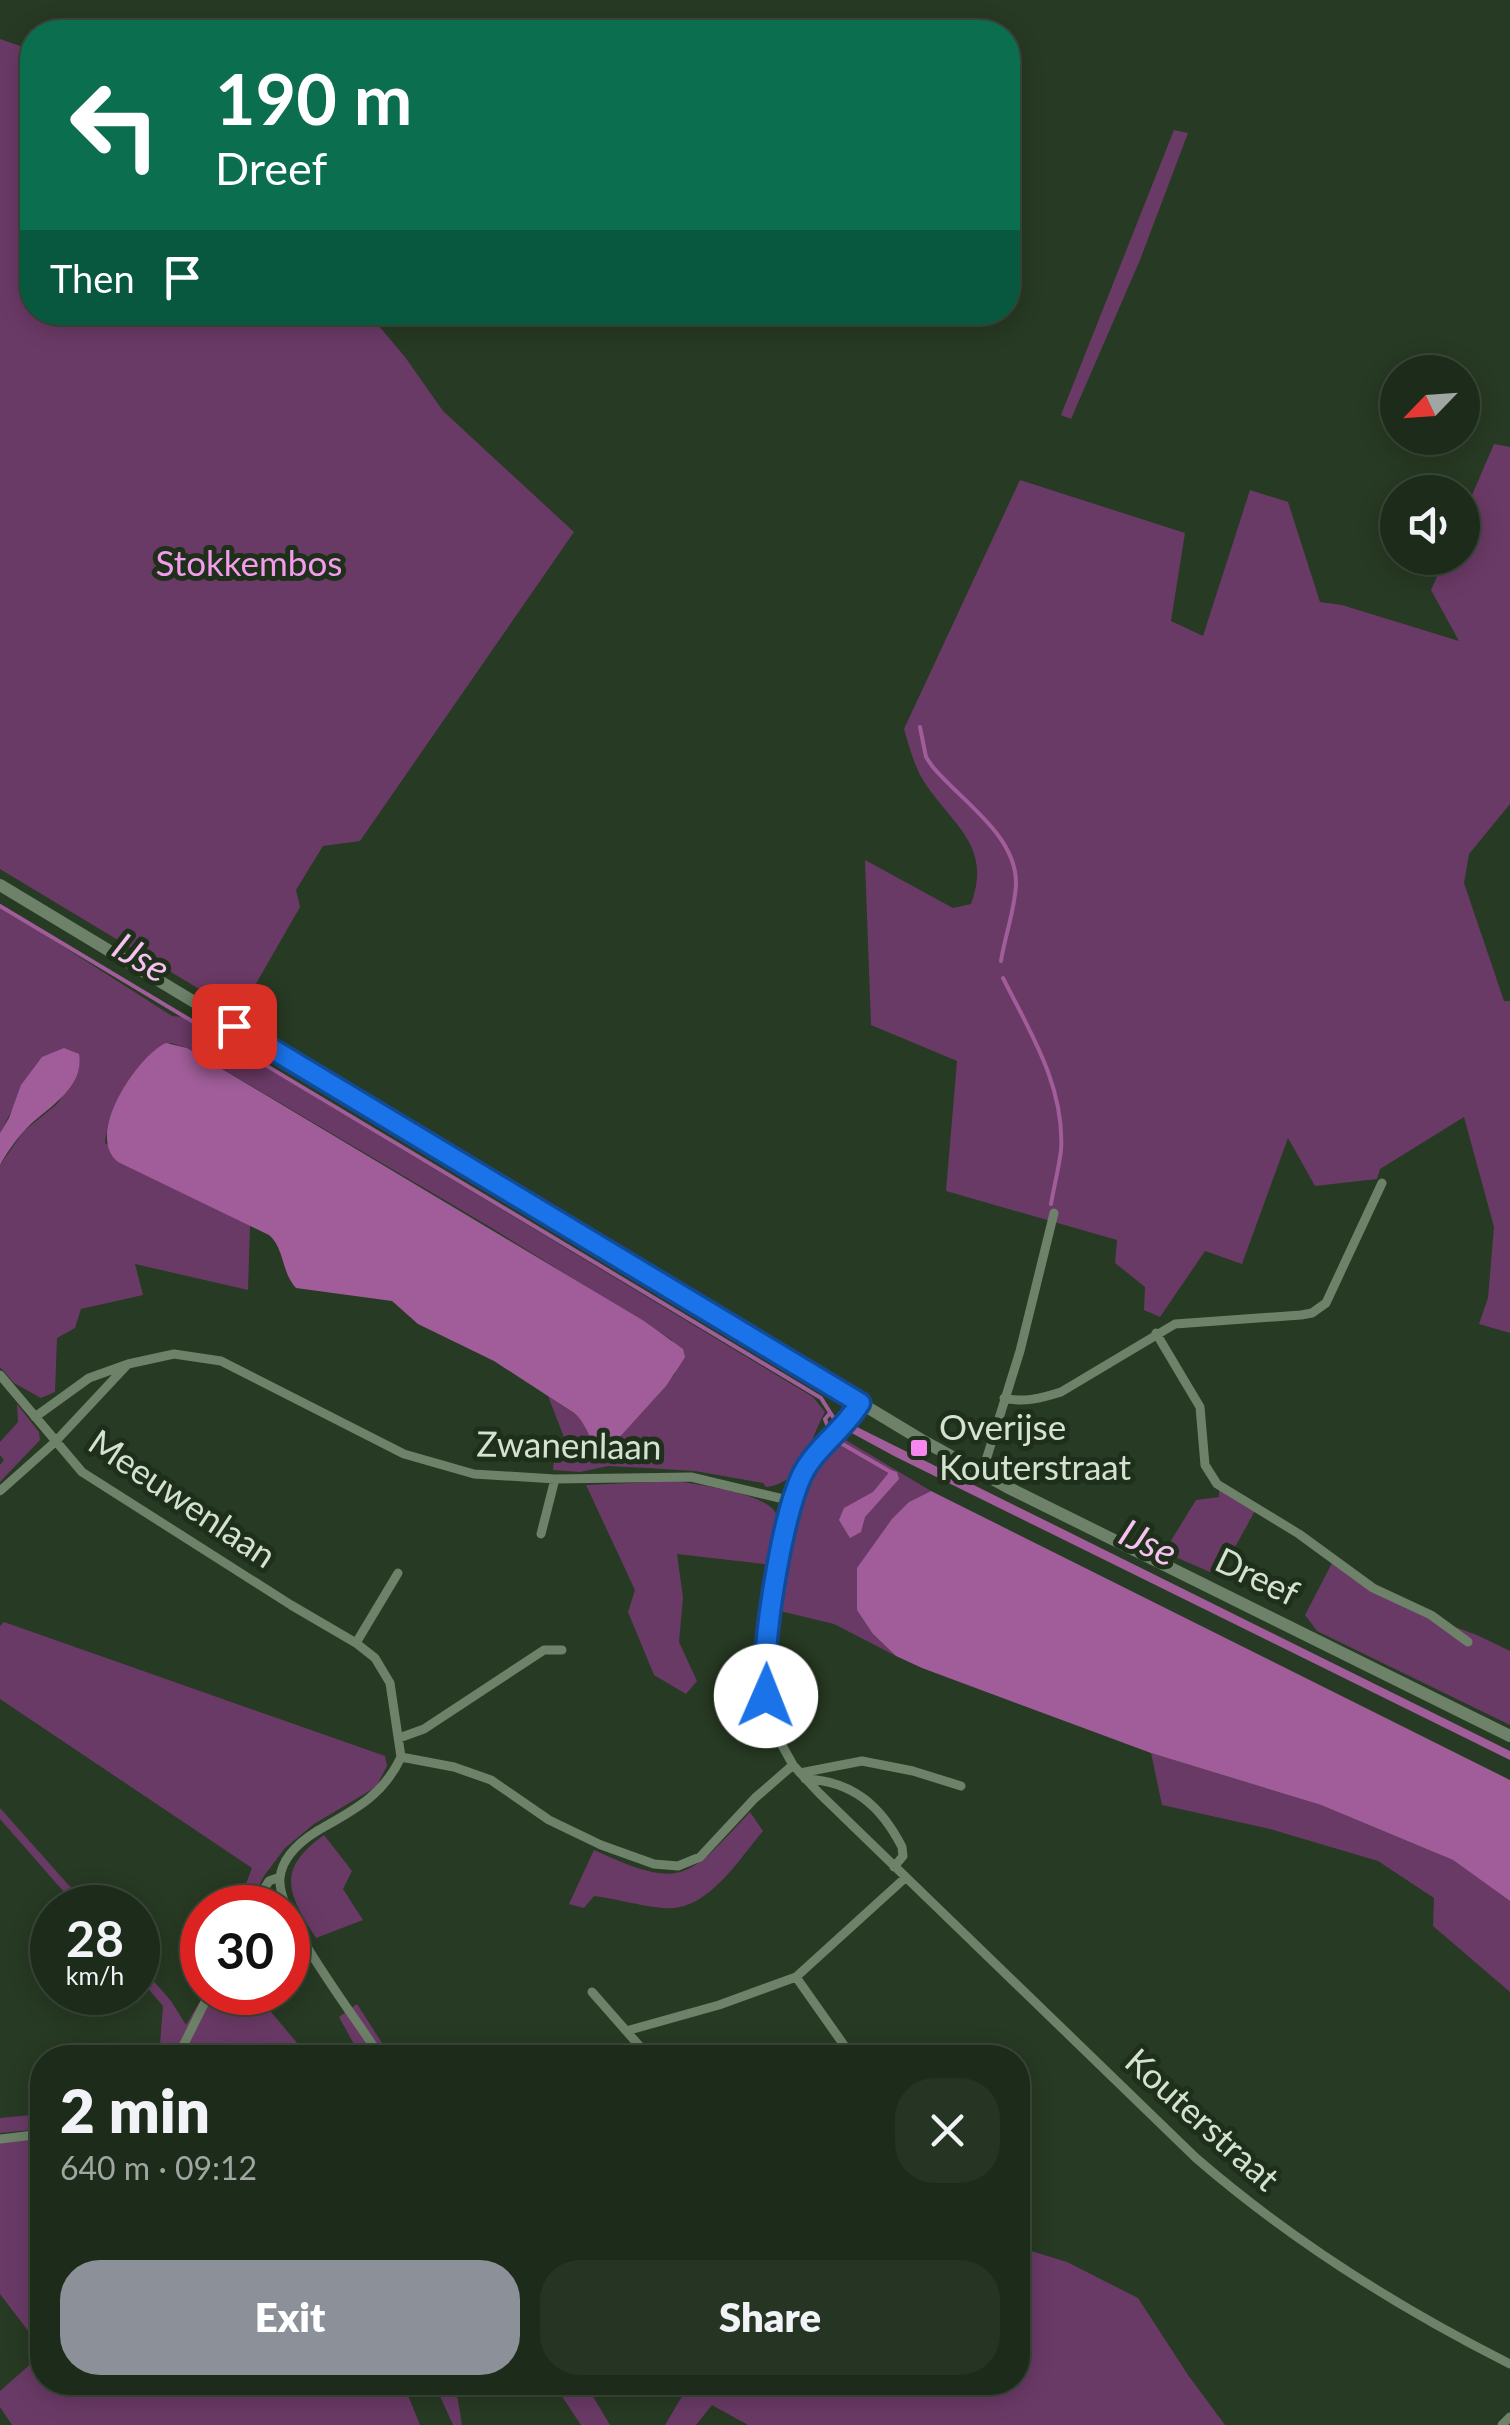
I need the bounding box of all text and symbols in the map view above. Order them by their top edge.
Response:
text: 190 m [215,56,412,140]
icon: left [50,60,180,190]
text: Dreef [215,141,327,195]
icon: arrive [155,250,210,305]
text: Then [50,255,135,301]
north arrow [1380,355,1480,455]
map controls [1380,355,1480,575]
button: sound [1380,475,1480,575]
park label: Stokkembos [156,541,342,583]
water label: IJse [105,922,179,991]
pin [192,984,277,1069]
icon: arrive [207,999,262,1054]
place label: Overijse Kouterstraat [939,1405,1132,1487]
street label: Meeuwenlaan [82,1419,285,1575]
street label: Zwanenlaan [476,1421,662,1467]
marker: Overijse Kouterstraat [908,1437,930,1459]
water label: IJse [1113,1508,1185,1575]
street label: Dreef [1209,1537,1306,1613]
position arrow [714,1644,818,1748]
speed limit sign: 30 [180,1885,310,2015]
text: 28 [66,1908,124,1968]
text: km/h [66,1960,124,1990]
street label: Kouterstraat [1118,2039,1289,2199]
text: 2 min [60,2074,210,2146]
button: close [895,2078,1000,2183]
text: 640 m · 09:12 [60,2148,257,2187]
button: Exit [60,2260,520,2375]
button: Share [540,2260,1000,2375]

